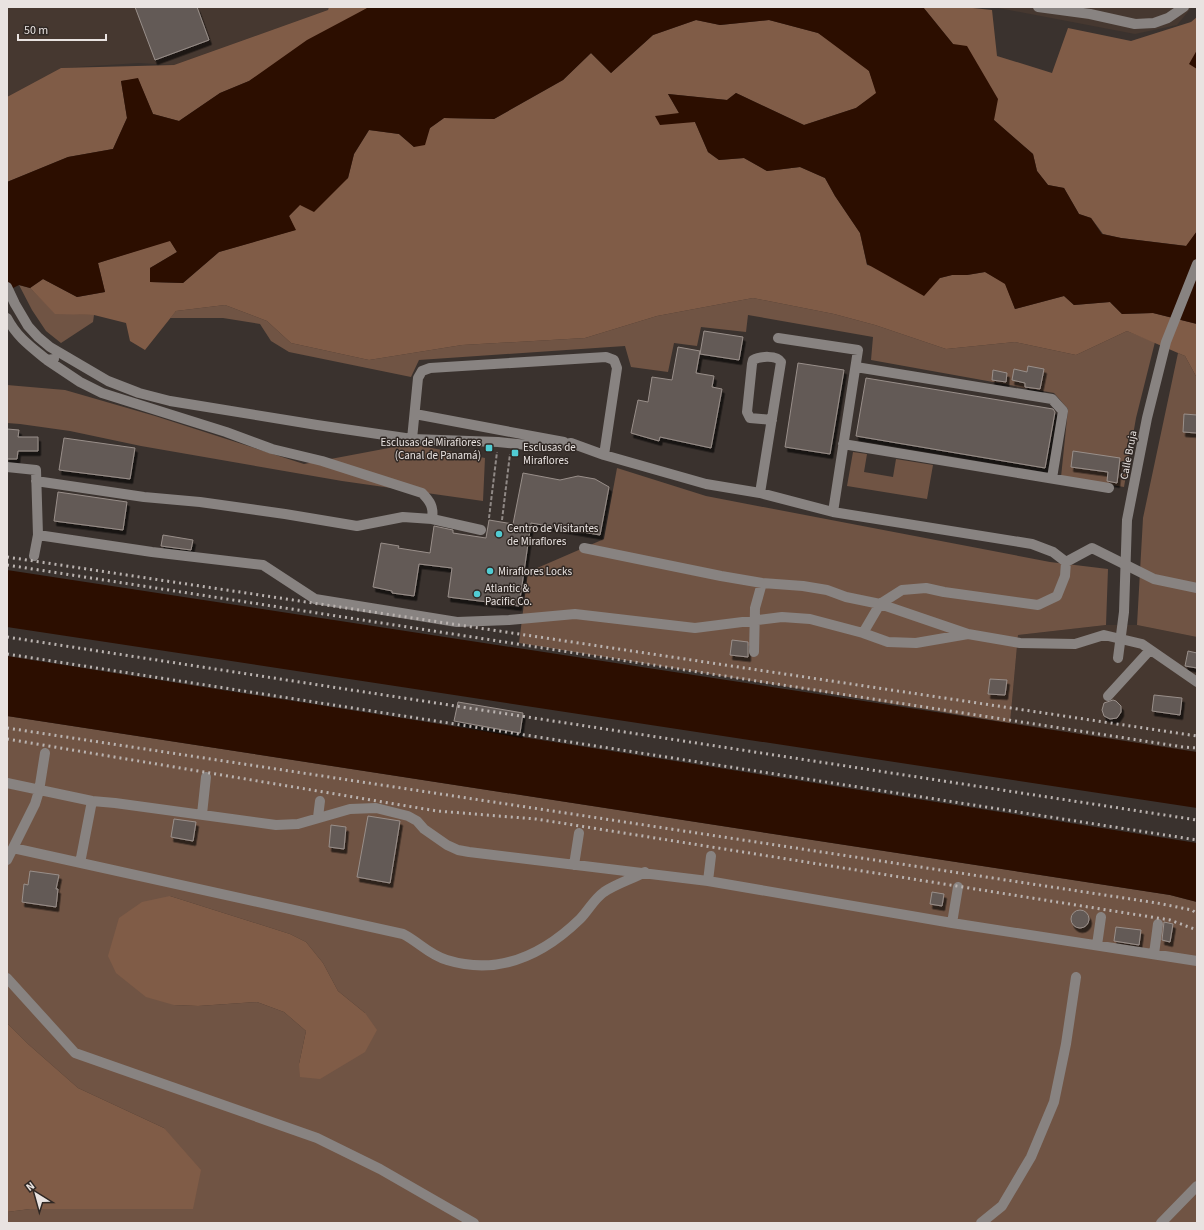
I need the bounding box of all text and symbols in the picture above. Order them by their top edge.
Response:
scale bar [18,16,106,42]
text: 50 m [24,22,48,39]
street label: Calle Bruja [1116,429,1141,481]
place label: Esclusas de Miraflores (Canal de Panamá) [381,435,481,463]
place label: Esclusas de Miraflores [523,440,576,468]
marker: Esclusas de Miraflores (Canal de Panamá) [484,443,494,453]
marker: Esclusas de Miraflores [510,448,520,458]
place label: Centro de Visitantes de Miraflores [507,521,599,549]
marker: Centro de Visitantes de Miraflores [494,529,504,539]
place label: Miraflores Locks [498,564,572,579]
marker: Miraflores Locks [485,566,495,576]
place label: Atlantic & Pacific Co. [485,581,532,609]
marker: Atlantic & Pacific Co. [472,589,482,599]
north arrow [16,1174,56,1214]
text: N [23,1178,38,1195]

